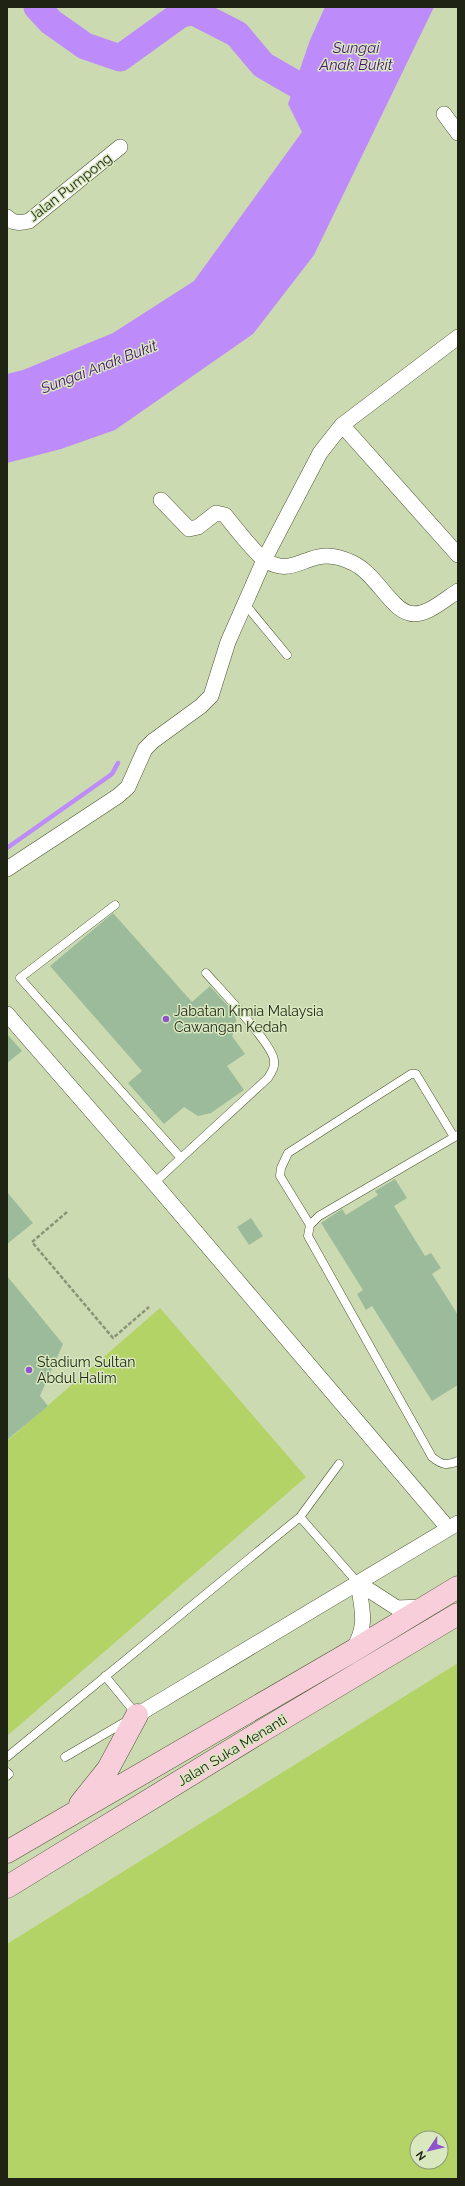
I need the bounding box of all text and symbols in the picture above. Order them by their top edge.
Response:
water label: Sungai Anak Bukit [318,39,393,74]
street label: Jalan Pumpong [25,150,115,224]
water label: Sungai Anak Bukit [37,336,160,398]
place label: Jabatan Kimia Malaysia Cawangan Kedah [174,1003,324,1035]
marker: Jabatan Kimia Malaysia Cawangan Kedah [161,1014,171,1024]
place label: Stadium Sultan Abdul Halim [37,1354,135,1386]
marker: Stadium Sultan Abdul Halim [24,1365,34,1375]
street label: Jalan Suka Menanti [174,1711,290,1789]
north arrow [409,2130,449,2170]
text: N [413,2148,429,2163]

